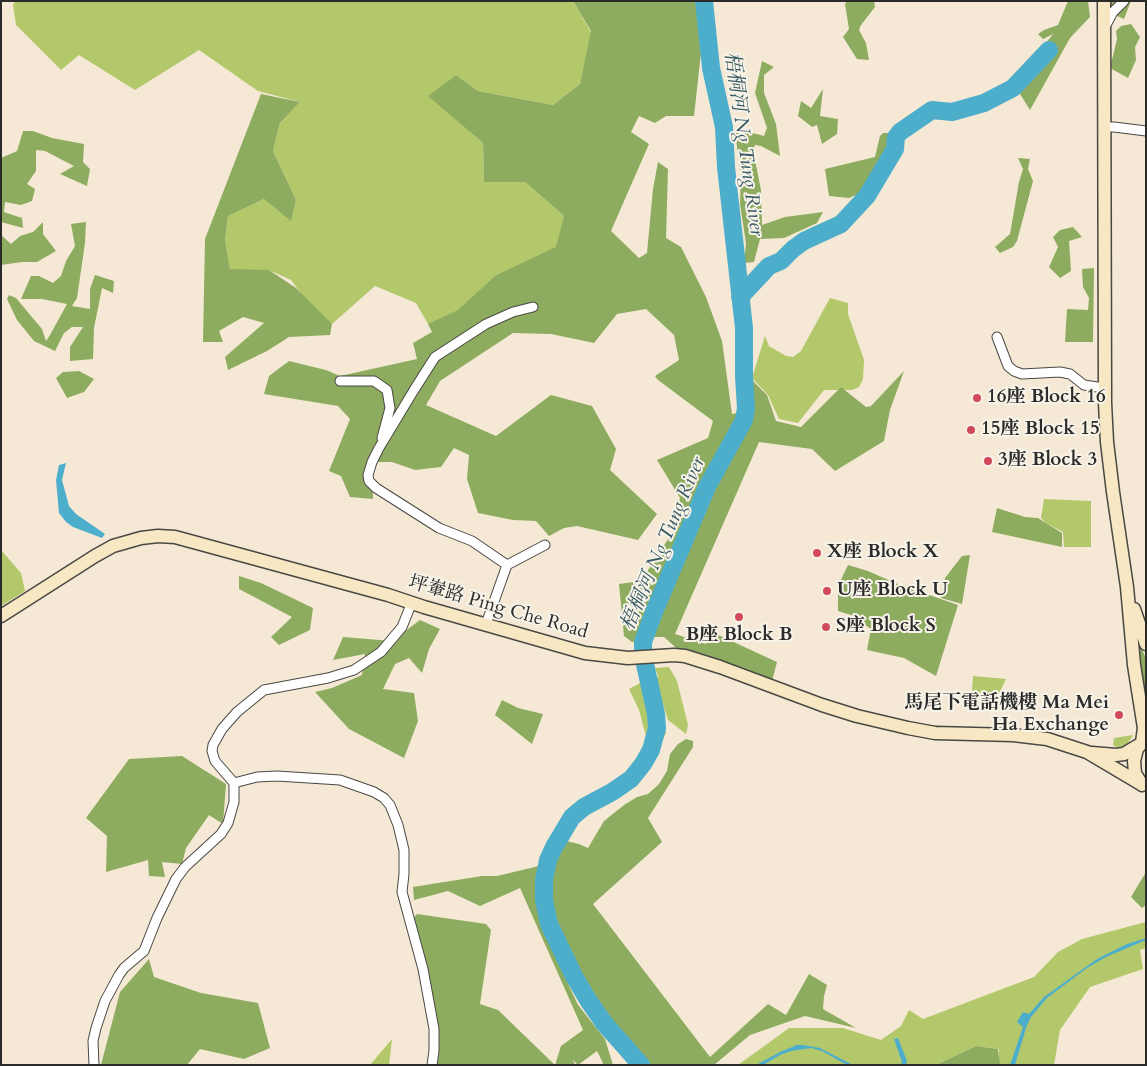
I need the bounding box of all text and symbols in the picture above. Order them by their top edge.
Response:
water label: 梧桐河 Ng Tung River [718,50,768,238]
place label: 16座 Block 16 [987,387,1106,409]
marker: 16座 Block 16 [971,392,983,404]
place label: 15座 Block 15 [981,419,1100,441]
marker: 15座 Block 15 [965,424,977,436]
place label: 3座 Block 3 [998,450,1097,472]
water label: 梧桐河 Ng Tung River [617,454,711,634]
marker: 3座 Block 3 [982,455,994,467]
place label: X座 Block X [827,542,939,564]
marker: X座 Block X [811,547,823,559]
street label: 坪輋路 Ping Che Road [406,571,590,645]
place label: U座 Block U [837,580,948,602]
marker: U座 Block U [821,585,833,597]
marker: B座 Block B [733,611,745,623]
place label: S座 Block S [836,616,936,638]
marker: S座 Block S [820,621,832,633]
place label: B座 Block B [685,625,793,647]
place label: 馬尾下電話機樓 Ma Mei Ha Exchange [904,693,1109,737]
marker: 馬尾下電話機樓 Ma Mei Ha Exchange [1113,709,1125,721]

